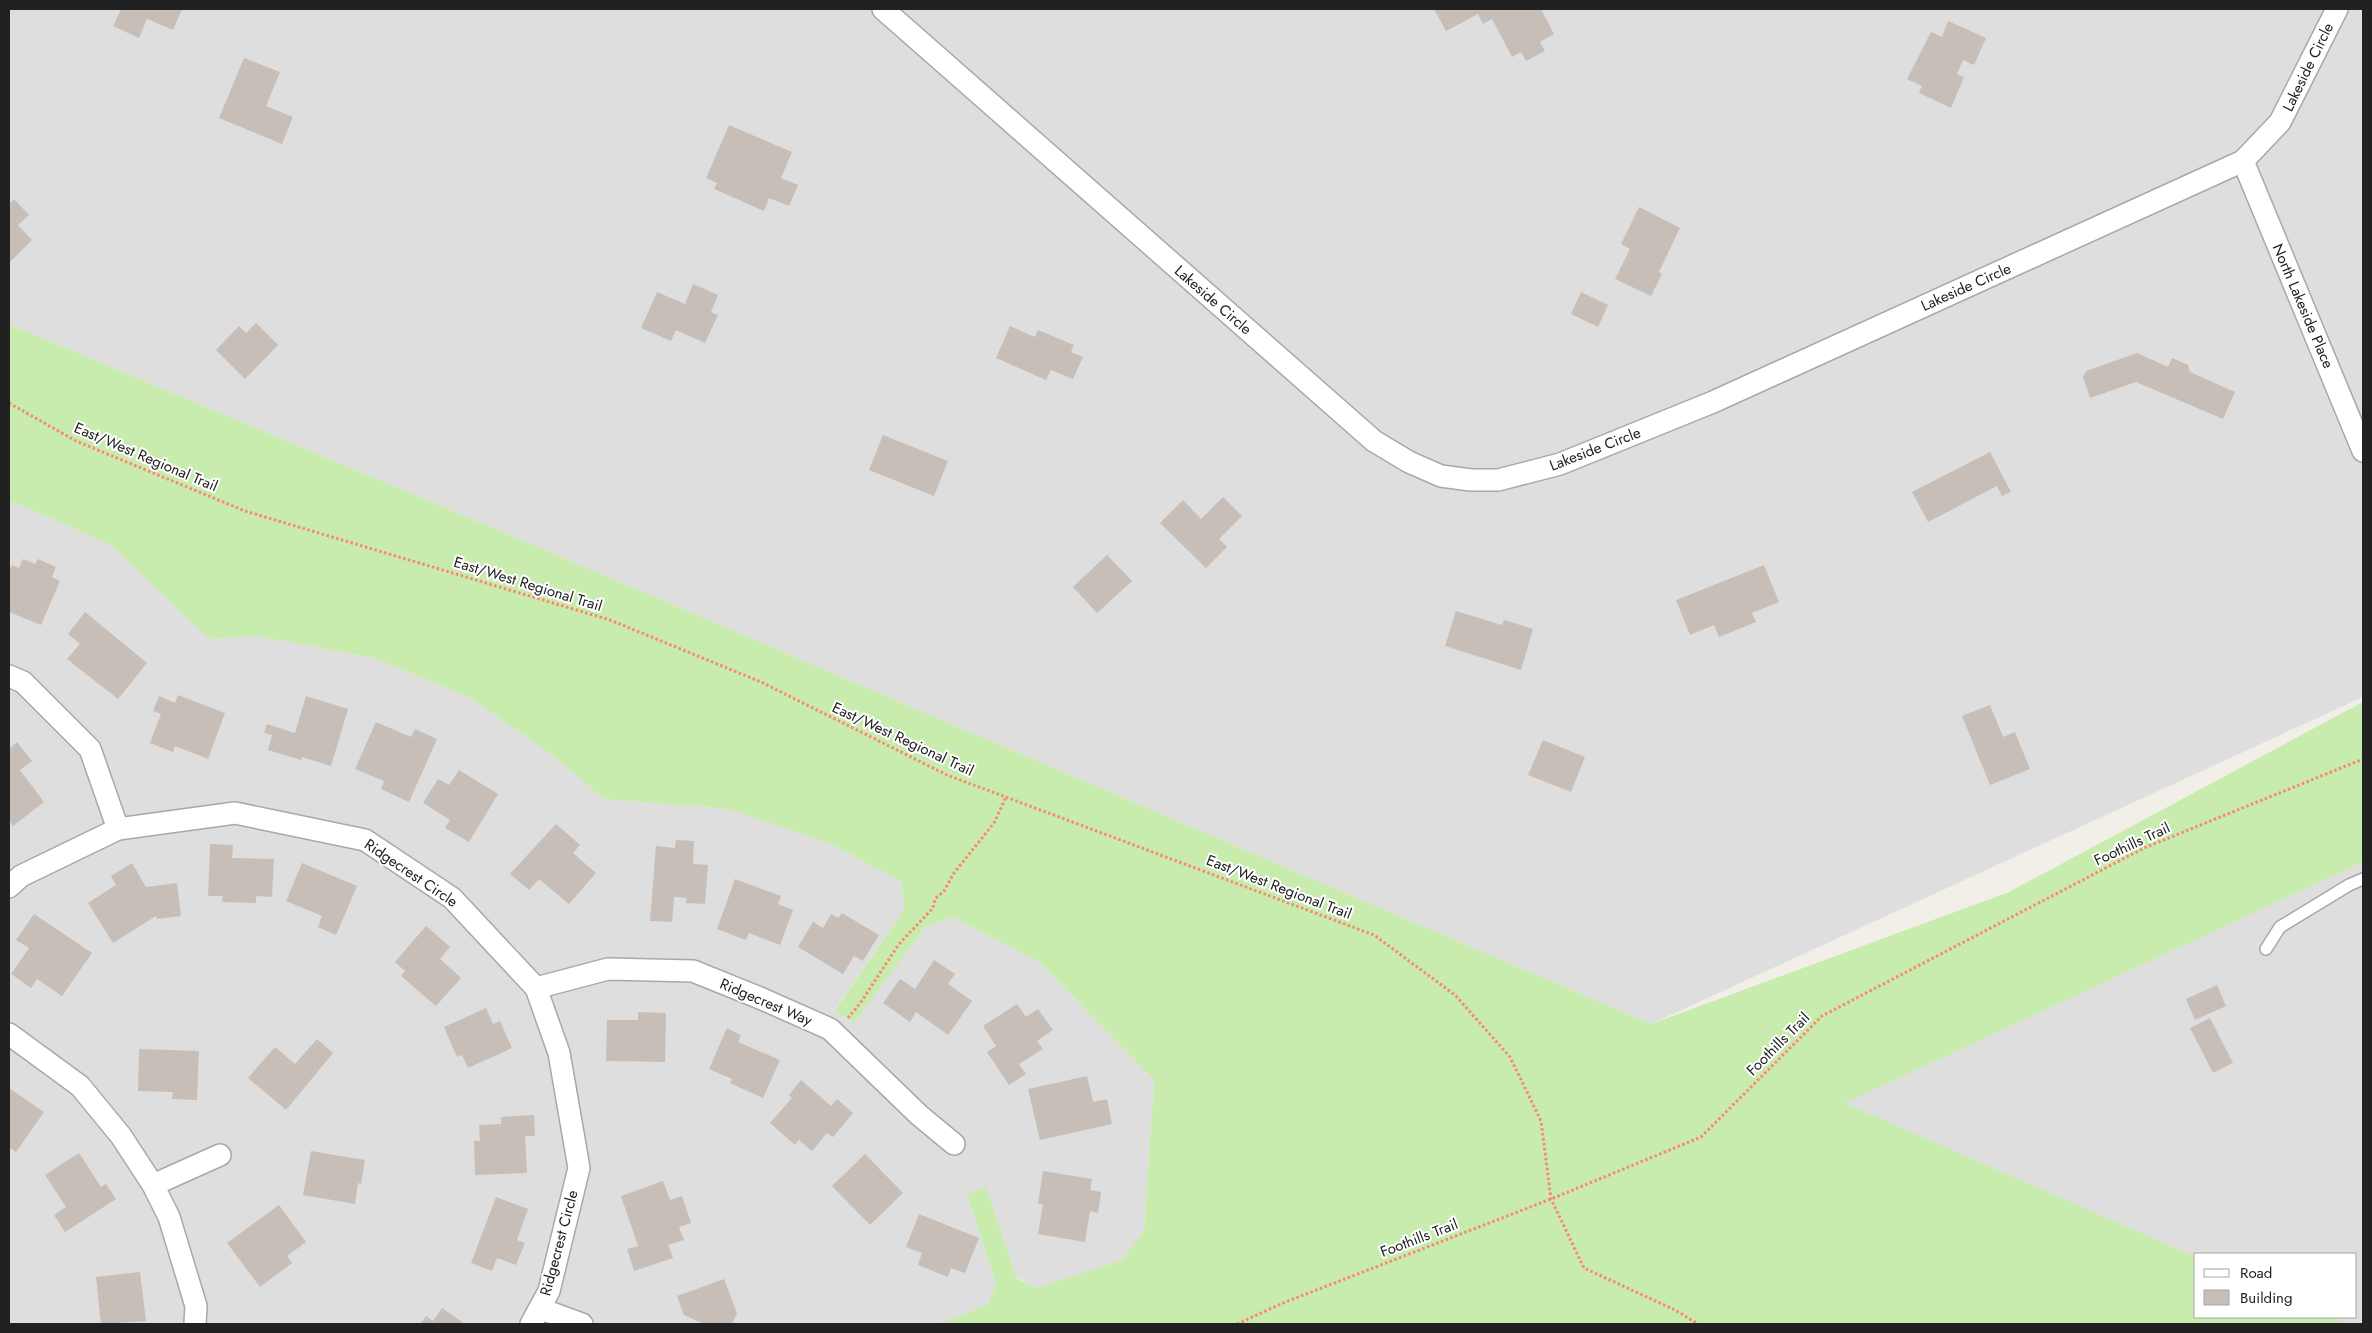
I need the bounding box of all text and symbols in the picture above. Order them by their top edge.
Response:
street label: Lakeside Circle [2277,19,2339,115]
street label: North Lakeside Place [2267,240,2339,372]
street label: Lakeside Circle [1918,257,2015,317]
street label: Lakeside Circle [1169,260,1257,340]
street label: East/West Regional Trail [71,417,221,497]
street label: Lakeside Circle [1546,421,1644,477]
street label: East/West Regional Trail [451,551,605,617]
street label: East/West Regional Trail [829,696,977,782]
street label: Foothills Trail [2090,817,2174,871]
street label: Ridgecrest Circle [360,834,462,913]
street label: East/West Regional Trail [1203,849,1355,925]
street label: Ridgecrest Way [717,973,816,1031]
street label: Foothills Trail [1741,1007,1815,1081]
street label: Ridgecrest Circle [534,1187,584,1298]
street label: Foothills Trail [1377,1213,1461,1263]
legend [2194,1253,2357,1318]
text: Road [2240,1262,2272,1284]
text: Building [2240,1287,2292,1309]

